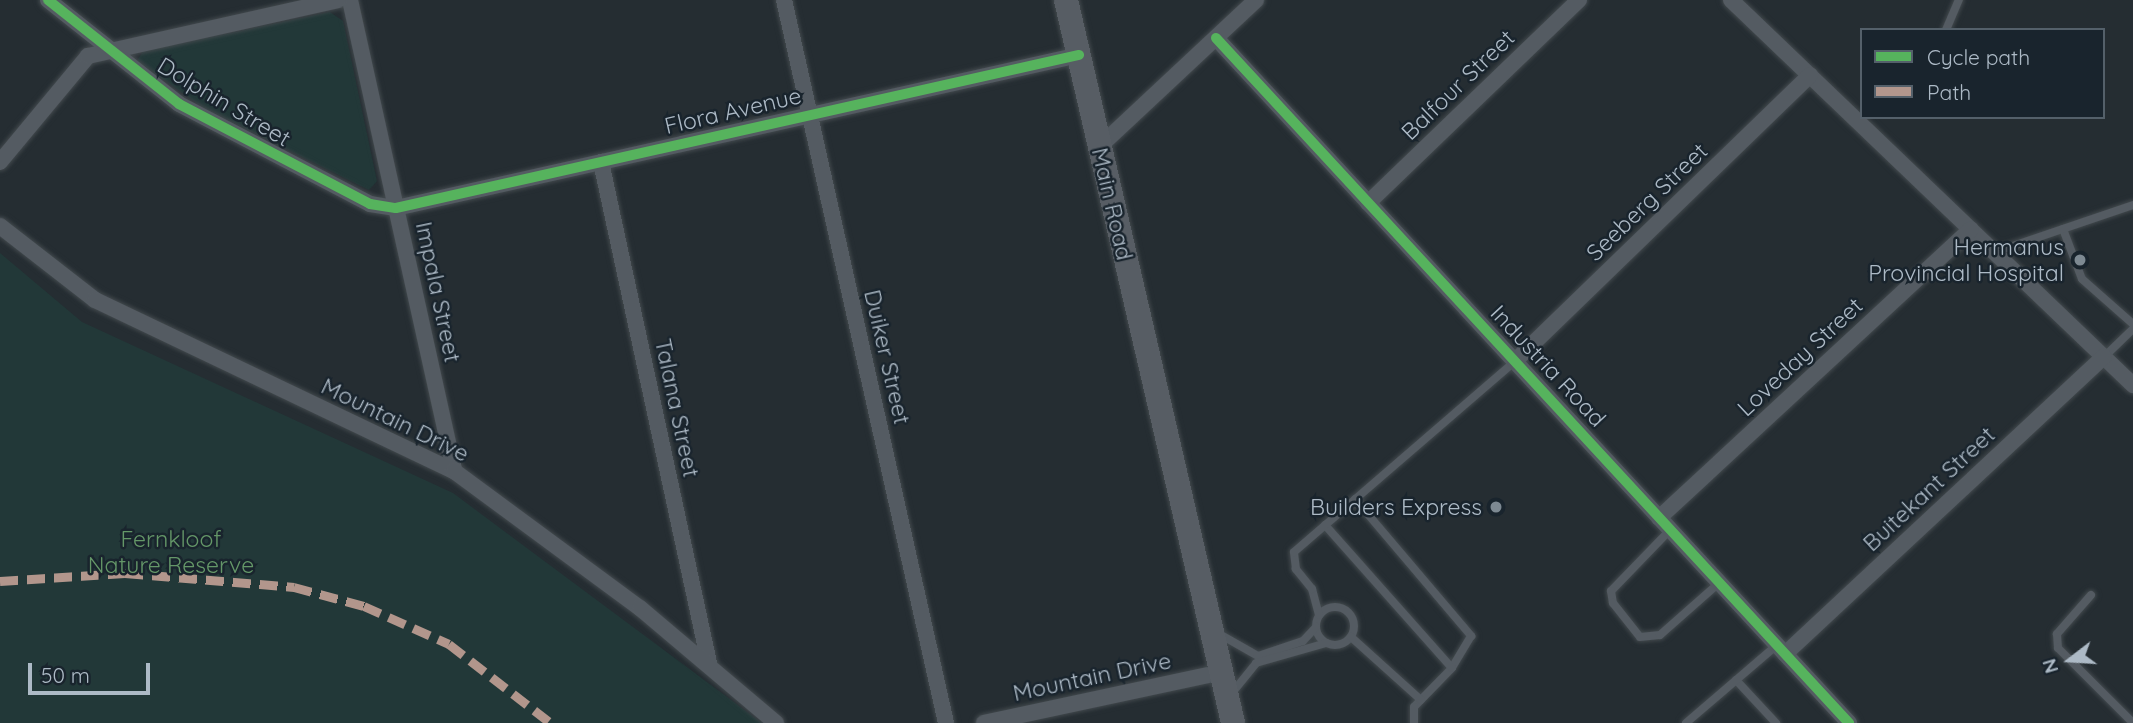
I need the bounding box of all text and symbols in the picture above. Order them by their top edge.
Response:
street label: Balfour Street [1396,24,1520,146]
legend [1860,28,2105,119]
text: Cycle path [1927,44,2030,70]
street label: Dolphin Street [152,51,296,153]
text: Path [1927,79,1971,105]
street label: Flora Avenue [662,82,804,140]
street label: Seeberg Street [1581,137,1713,267]
street label: Main Road [1086,145,1138,263]
street label: Impala Street [410,219,466,365]
place label: Hermanus Provincial Hospital [1868,233,2064,287]
marker: Hermanus Provincial Hospital [2070,250,2090,270]
street label: Duiker Street [858,287,916,427]
street label: Loveday Street [1732,292,1868,422]
street label: Industria Road [1485,300,1611,432]
street label: Talana Street [649,336,705,480]
street label: Mountain Drive [317,372,473,468]
street label: Buitekant Street [1857,421,2001,557]
place label: Builders Express [1310,493,1482,521]
marker: Builders Express [1488,499,1504,515]
park label: Fernkloof Nature Reserve [88,525,254,579]
north arrow [2035,625,2105,695]
street label: Mountain Drive [1010,647,1174,707]
scale bar [32,650,154,694]
text: N [2036,656,2063,676]
text: 50 m [41,662,90,688]

